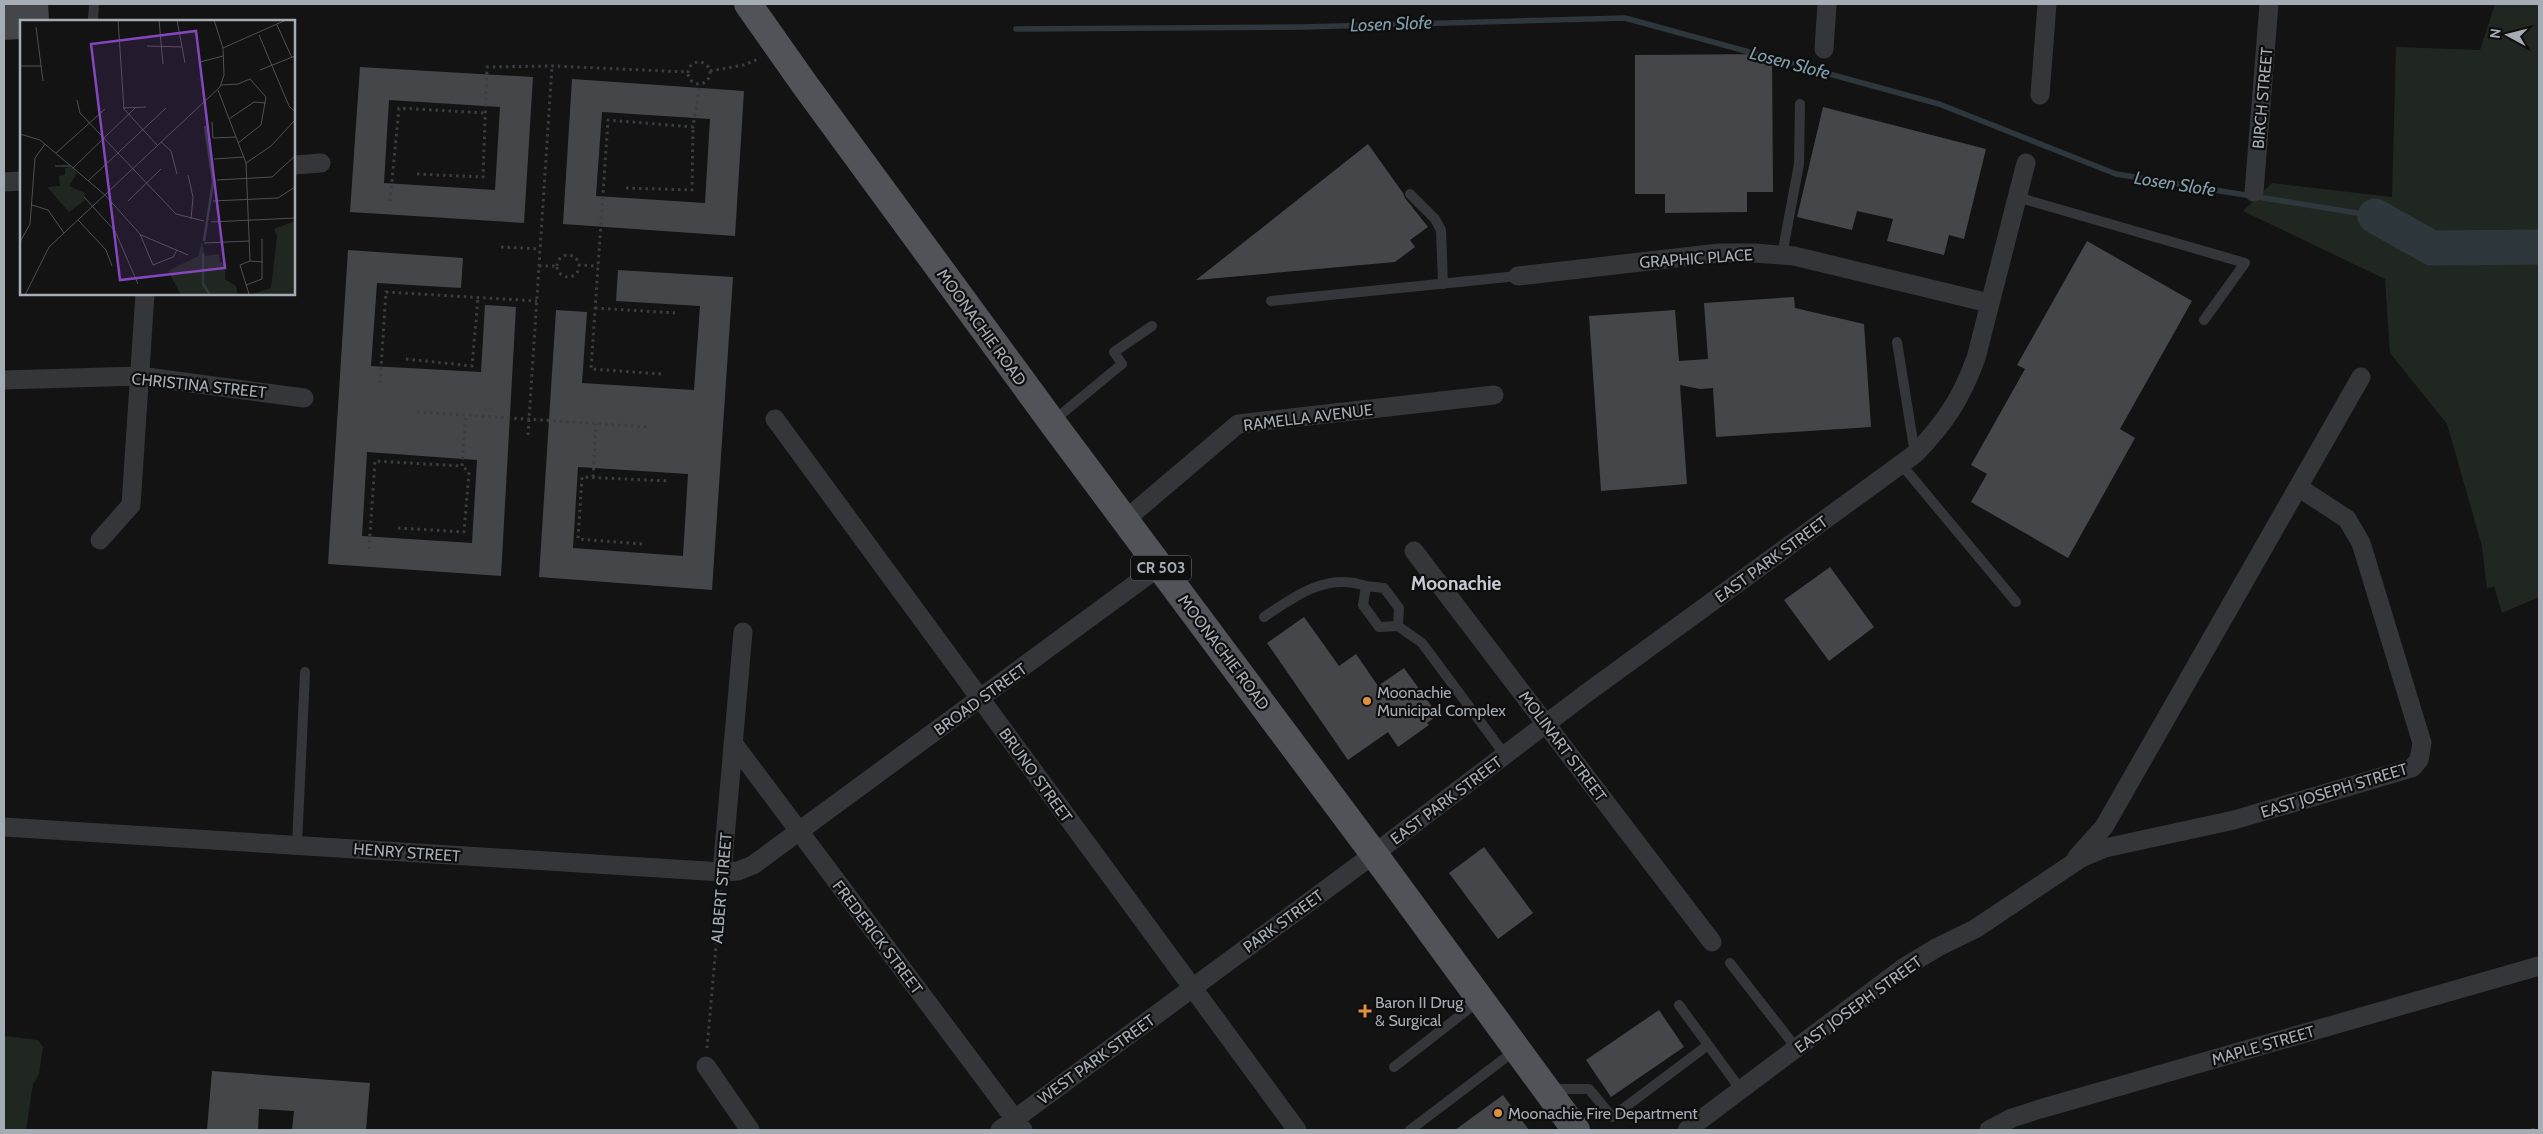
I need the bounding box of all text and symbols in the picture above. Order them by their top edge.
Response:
north arrow [2483,10,2533,60]
water label: Losen Slofe [1350,12,1432,36]
inset map [20,20,295,295]
text: N [2486,27,2505,39]
water label: Losen Slofe [1748,42,1832,84]
street label: BIRCH STREET [2249,46,2276,150]
water label: Losen Slofe [2133,167,2217,201]
street label: GRAPHIC PLACE [1639,245,1754,272]
street label: MOONACHIE ROAD [933,265,1030,389]
street label: CHRISTINA STREET [131,369,268,402]
street label: RAMELLA AVENUE [1242,400,1374,435]
street label: EAST PARK STREET [1711,512,1832,607]
road number: CR 503 [1131,556,1191,580]
district label: Moonachie [1411,572,1502,595]
street label: MOONACHIE ROAD [1174,591,1273,714]
street label: BROAD STREET [930,659,1031,739]
place label: Moonachie Municipal Complex [1377,683,1506,720]
street label: MOLINART STREET [1515,687,1611,806]
marker: Moonachie Municipal Complex [1361,695,1373,707]
street label: BRUNO STREET [995,725,1076,826]
street label: EAST PARK STREET [1387,752,1506,849]
street label: EAST JOSEPH STREET [2258,759,2410,822]
street label: ALBERT STREET [707,831,736,944]
street label: HENRY STREET [353,839,462,866]
street label: FREDERICK STREET [829,877,927,998]
street label: PARK STREET [1240,886,1327,957]
street label: EAST JOSEPH STREET [1791,952,1926,1057]
place label: Baron II Drug & Surgical [1375,993,1464,1030]
marker: Baron II Drug & Surgical [1359,1005,1371,1017]
street label: WEST PARK STREET [1034,1010,1159,1108]
street label: MAPLE STREET [2209,1022,2317,1069]
place label: Moonachie Fire Department [1508,1104,1698,1123]
marker: Moonachie Fire Department [1492,1107,1504,1119]

